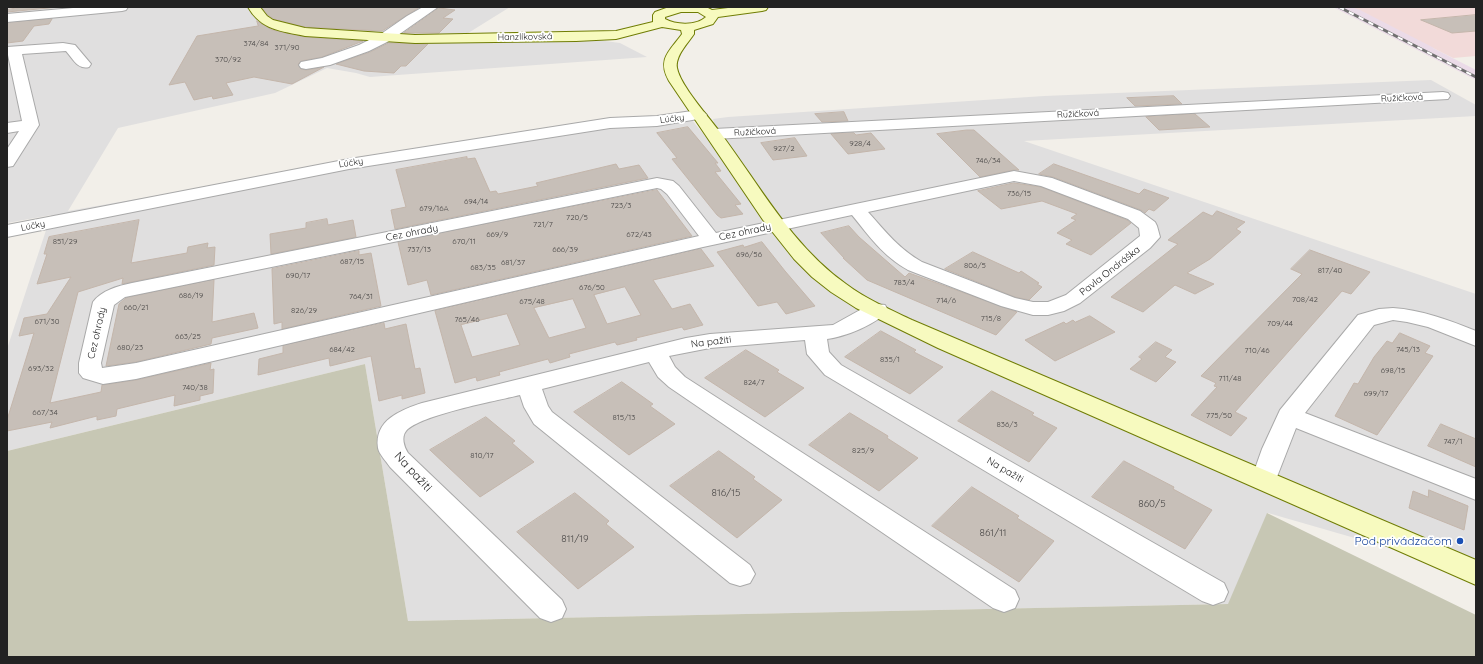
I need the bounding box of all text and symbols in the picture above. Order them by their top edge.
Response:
street label: Hanzlíkovská [498,31,552,43]
house number: 374/84 [244,39,268,49]
house number: 371/90 [274,43,300,53]
house number: 370/92 [215,55,241,65]
street label: Ružičková [1381,92,1423,104]
street label: Ružičková [1057,108,1099,120]
street label: Lúčky [659,112,685,126]
street label: Ružičková [734,126,776,138]
house number: 928/4 [849,139,871,149]
house number: 927/2 [773,144,795,154]
street label: Lúčky [338,156,364,170]
house number: 746/34 [976,156,1000,166]
house number: 736/15 [1007,189,1031,199]
house number: 694/14 [464,197,488,207]
house number: 723/3 [610,201,632,211]
house number: 679/16A [419,204,449,214]
house number: 720/5 [566,213,588,223]
street label: Lúčky [20,218,46,234]
house number: 721/7 [533,220,553,230]
street label: Cez ohrady [718,221,772,243]
street label: Cez ohrady [385,222,439,244]
house number: 669/9 [486,230,508,240]
house number: 672/43 [626,230,652,240]
house number: 851/29 [53,237,77,247]
house number: 670/11 [452,237,476,247]
street label: Pavla Ondráška [1077,244,1143,298]
house number: 737/13 [407,245,431,255]
house number: 666/39 [552,245,578,255]
house number: 696/56 [736,250,762,260]
house number: 687/15 [340,257,364,267]
house number: 681/37 [501,258,525,268]
house number: 806/5 [964,261,986,271]
house number: 683/35 [470,263,496,273]
house number: 817/40 [1318,266,1342,276]
house number: 690/17 [286,271,310,281]
house number: 783/4 [893,278,915,288]
house number: 676/50 [579,283,605,293]
house number: 686/19 [179,291,203,301]
house number: 764/31 [349,292,373,302]
house number: 708/42 [1292,295,1318,305]
house number: 714/6 [936,296,956,306]
house number: 675/48 [519,297,545,307]
house number: 660/21 [124,303,148,313]
street label: Cez ohrady [85,306,109,360]
house number: 826/29 [291,306,317,316]
house number: 715/8 [981,314,1001,324]
house number: 765/46 [454,315,480,325]
house number: 671/30 [35,317,59,327]
house number: 709/44 [1267,319,1293,329]
house number: 663/25 [175,332,201,342]
street label: Na pažiti [690,334,732,350]
house number: 680/23 [117,343,143,353]
house number: 684/42 [329,345,355,355]
house number: 745/13 [1396,345,1420,355]
house number: 710/46 [1245,346,1269,356]
house number: 835/1 [880,355,900,365]
house number: 693/32 [28,364,54,374]
house number: 698/15 [1381,366,1405,376]
house number: 711/48 [1218,374,1242,384]
house number: 824/7 [743,378,765,388]
house number: 740/38 [182,383,208,393]
house number: 699/17 [1364,389,1388,399]
house number: 667/34 [32,408,58,418]
house number: 775/50 [1206,411,1232,421]
house number: 815/13 [613,413,635,423]
house number: 836/3 [996,420,1018,430]
house number: 747/1 [1444,437,1462,447]
house number: 825/9 [852,446,874,456]
street label: Na pažiti [391,449,435,495]
house number: 810/17 [470,451,494,461]
street label: Na pažiti [984,455,1026,485]
house number: 816/15 [712,487,740,499]
house number: 860/5 [1138,498,1166,510]
house number: 861/11 [979,527,1007,539]
house number: 811/19 [561,533,589,545]
place label: Pod privádzačom [1354,534,1452,548]
marker: Pod privádzačom [1455,536,1465,546]

